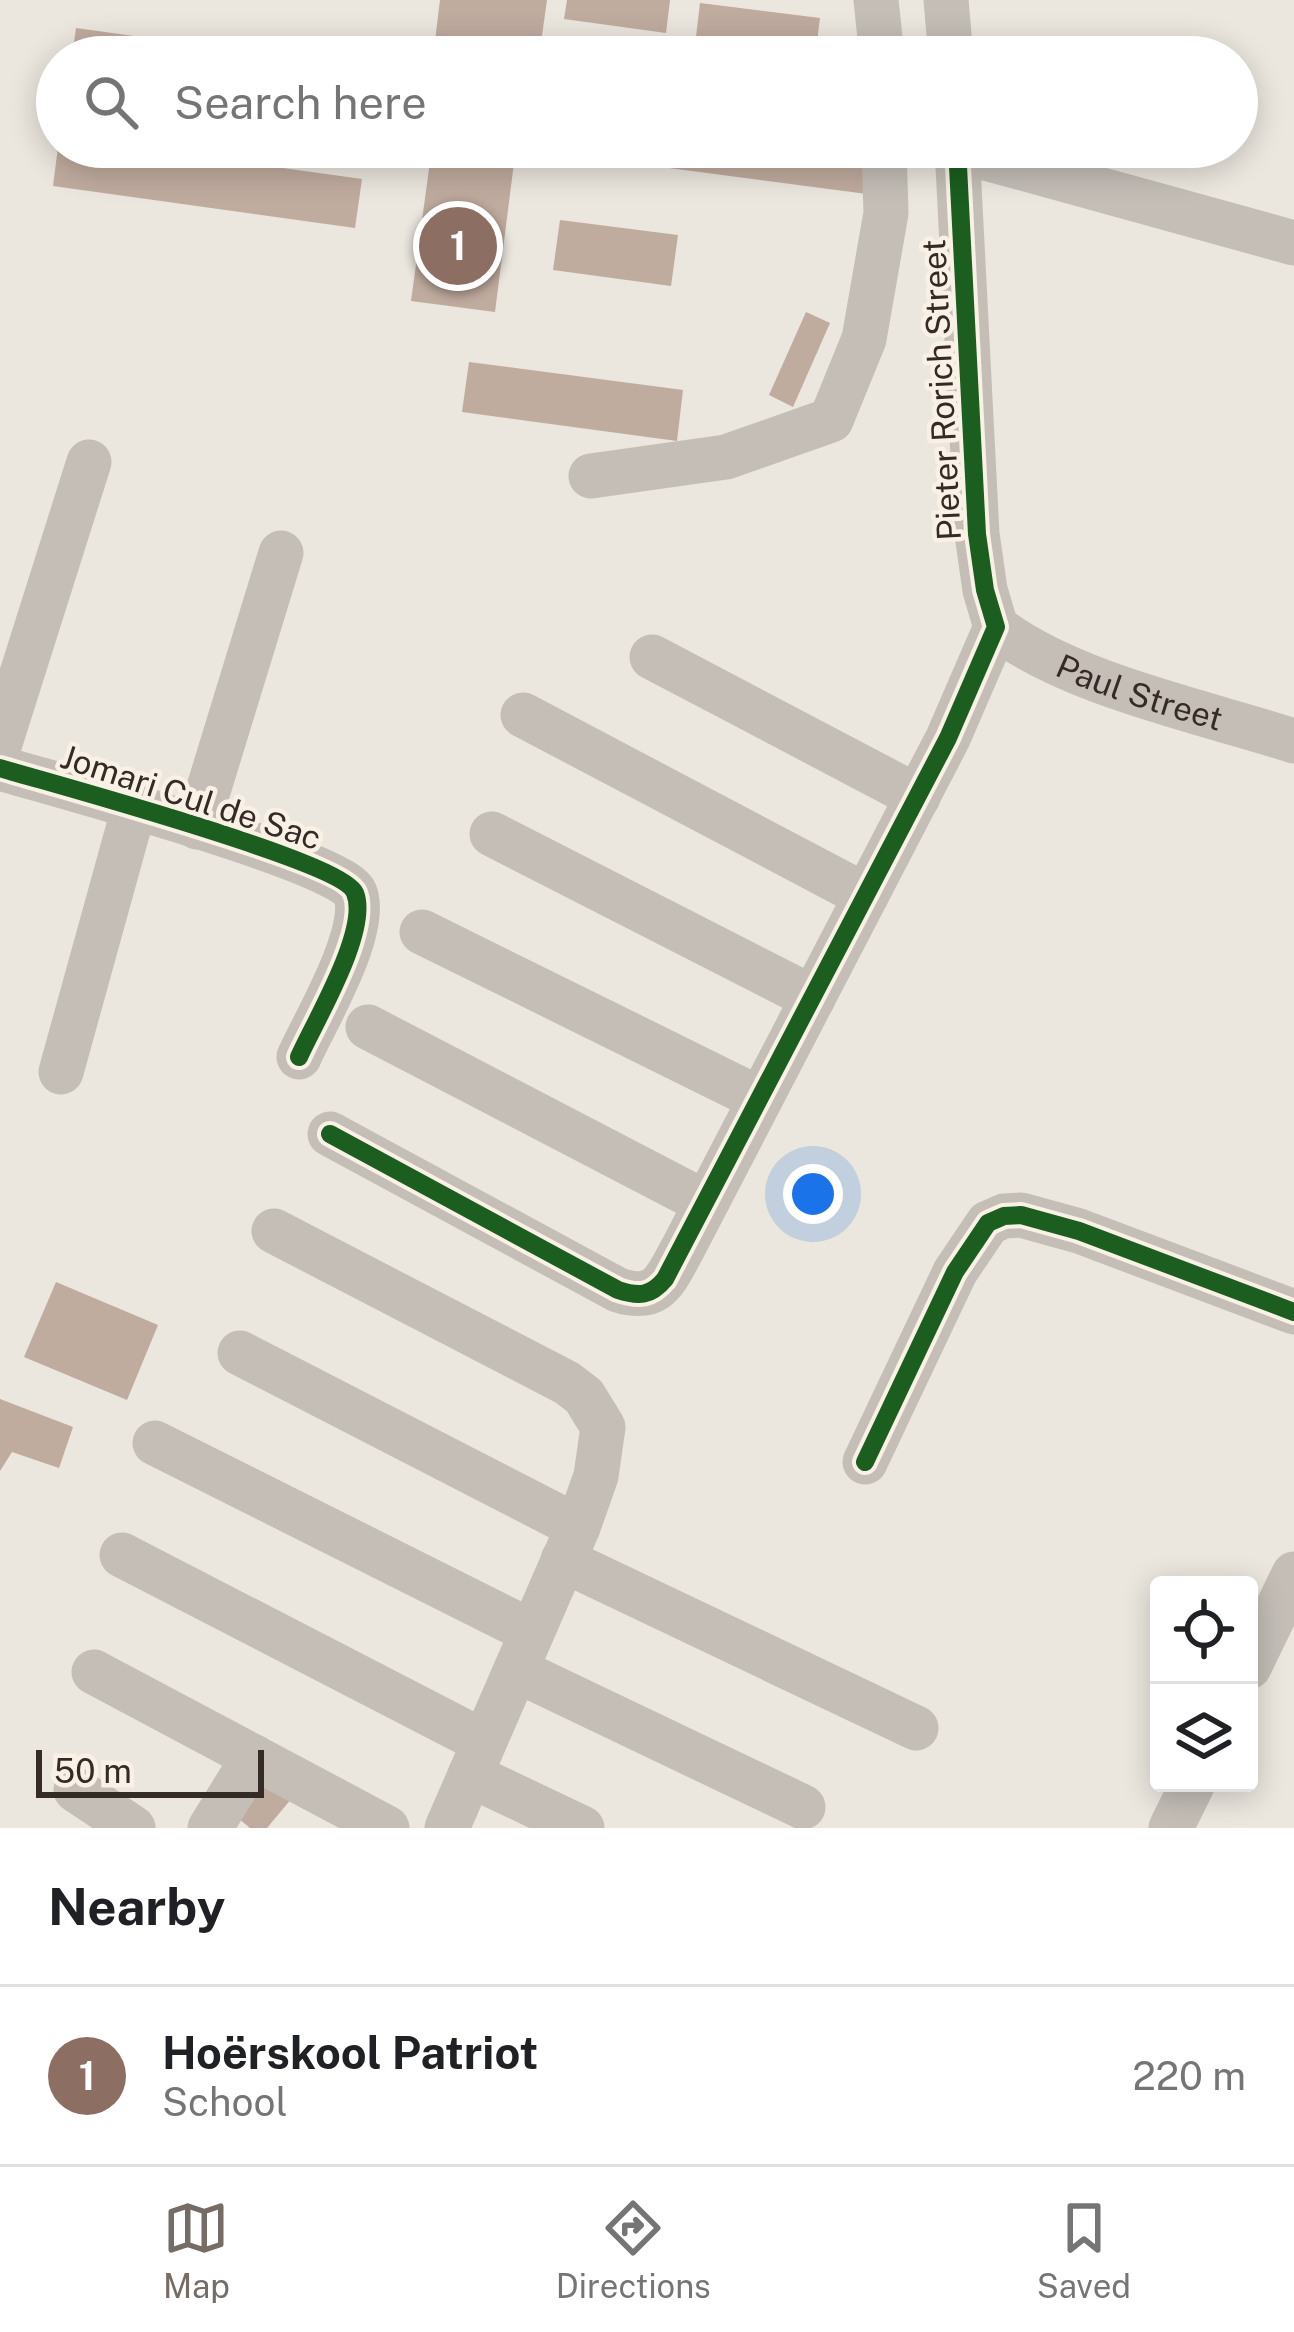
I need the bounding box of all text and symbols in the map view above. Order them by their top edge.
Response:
search box [36,36,1258,168]
icon: search [78,69,144,135]
text: Search here [174,76,427,129]
pin: 1 [419,201,497,291]
street label: Pieter Rorich Street [914,238,968,542]
street label: Paul Street [1051,646,1227,738]
street label: Jomari Cul de Sac [56,737,326,857]
your location [783,1164,843,1224]
map controls [1150,1576,1258,1792]
button: locate [1150,1576,1258,1684]
button: layers [1150,1684,1258,1792]
scale bar [36,1744,264,1797]
text: 50 m [54,1752,132,1790]
text: Nearby [48,1877,225,1936]
text: Hoërskool Patriot [162,2026,538,2079]
text: 1 [79,2053,95,2099]
text: 220 m [1132,2053,1246,2099]
text: School [162,2079,287,2125]
tab: Map [163,2195,230,2305]
tab: Directions [556,2195,711,2305]
tab: Saved [1037,2195,1131,2305]

